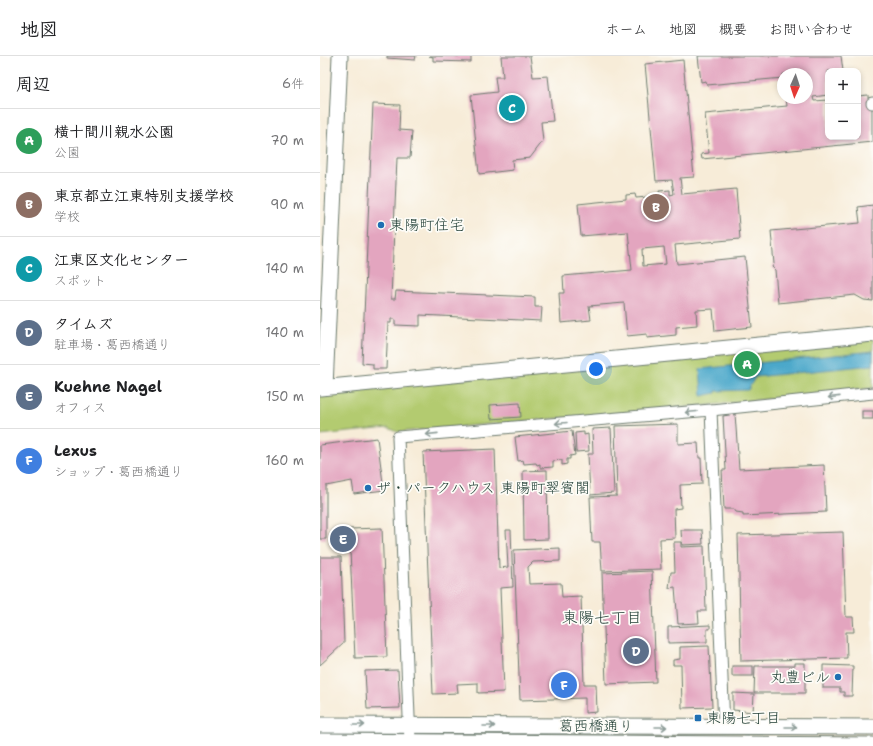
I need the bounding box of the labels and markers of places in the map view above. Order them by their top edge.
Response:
pin: C [499,93,525,123]
pin: B [643,192,669,222]
place label: 東陽町住宅 [389,215,464,235]
marker: 東陽町住宅 [376,220,386,230]
pin: A [734,349,760,379]
place label: ザ・パークハウス 東陽町翠賓閣 [376,478,590,498]
marker: ザ・パークハウス 東陽町翠賓閣 [363,483,373,493]
pin: E [330,524,356,554]
pin: D [623,636,649,666]
place label: 丸豊ビル [770,667,830,687]
pin: F [551,670,577,700]
marker: 丸豊ビル [833,672,843,682]
place label: 東陽七丁目 [706,708,781,728]
marker: 東陽七丁目 [693,713,703,723]

